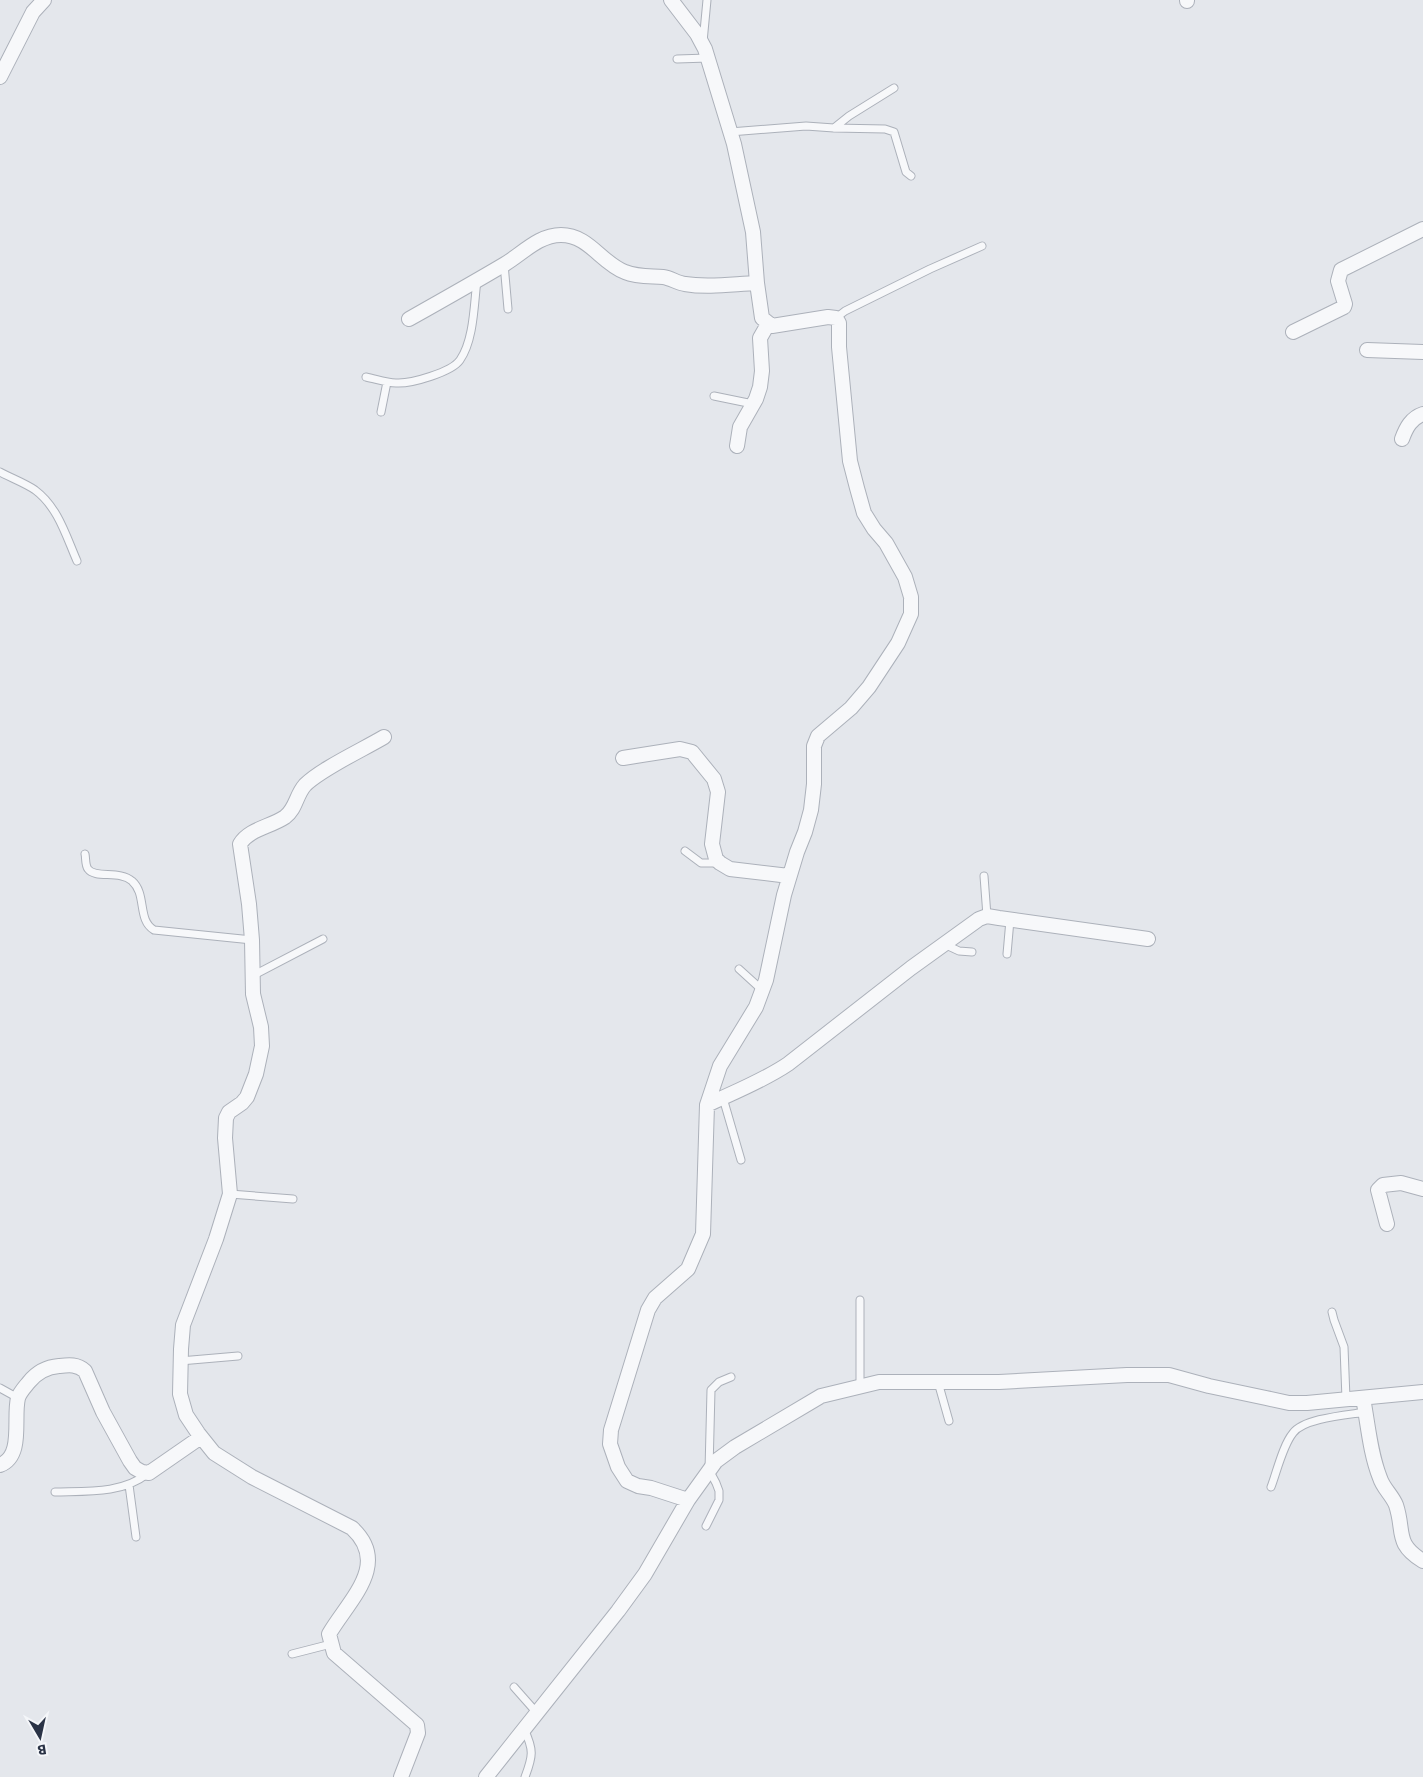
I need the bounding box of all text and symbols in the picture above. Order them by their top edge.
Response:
north arrow [15,1712,65,1762]
text: B [36,1740,48,1758]

